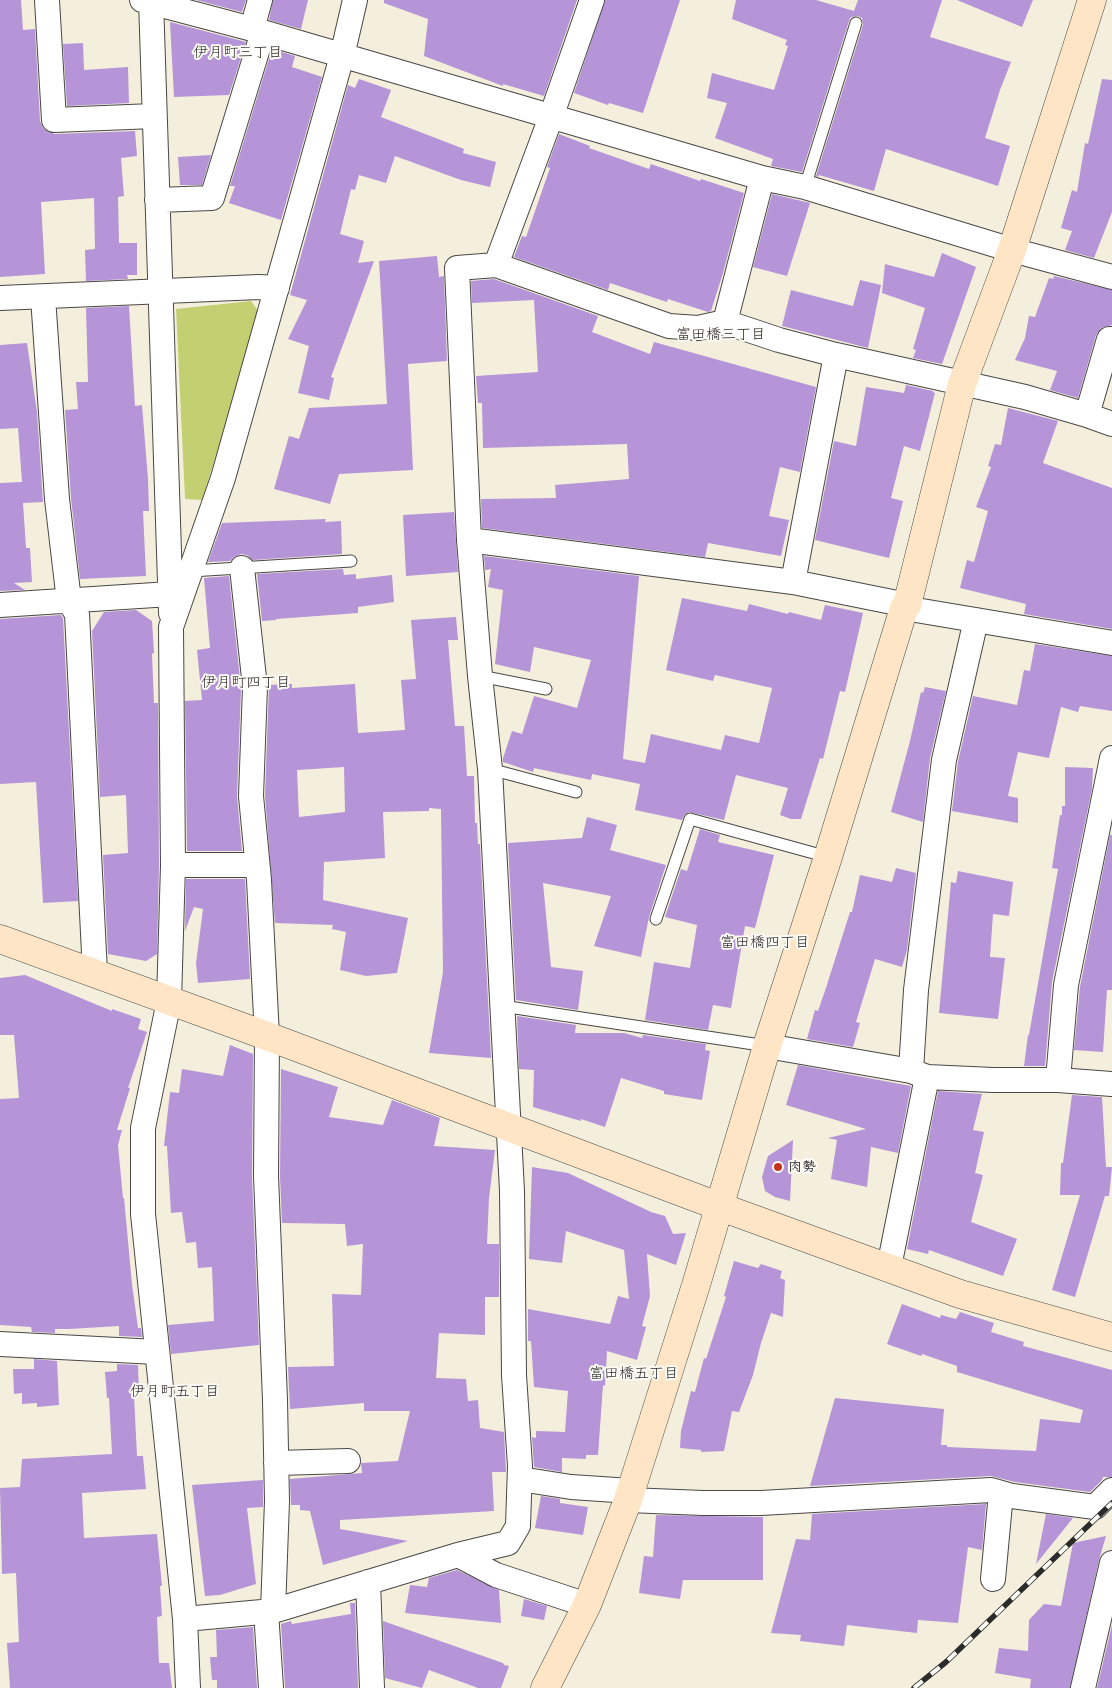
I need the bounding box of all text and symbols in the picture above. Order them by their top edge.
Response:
district label: 伊月町三丁目 [193,44,283,62]
district label: 富田橋三丁目 [676,326,766,344]
district label: 伊月町四丁目 [201,674,291,692]
district label: 富田橋四丁目 [720,934,810,952]
place label: 肉勢 [788,1159,816,1175]
marker: 肉勢 [772,1161,784,1173]
district label: 富田橋五丁目 [589,1365,679,1383]
district label: 伊月町五丁目 [130,1383,220,1401]

